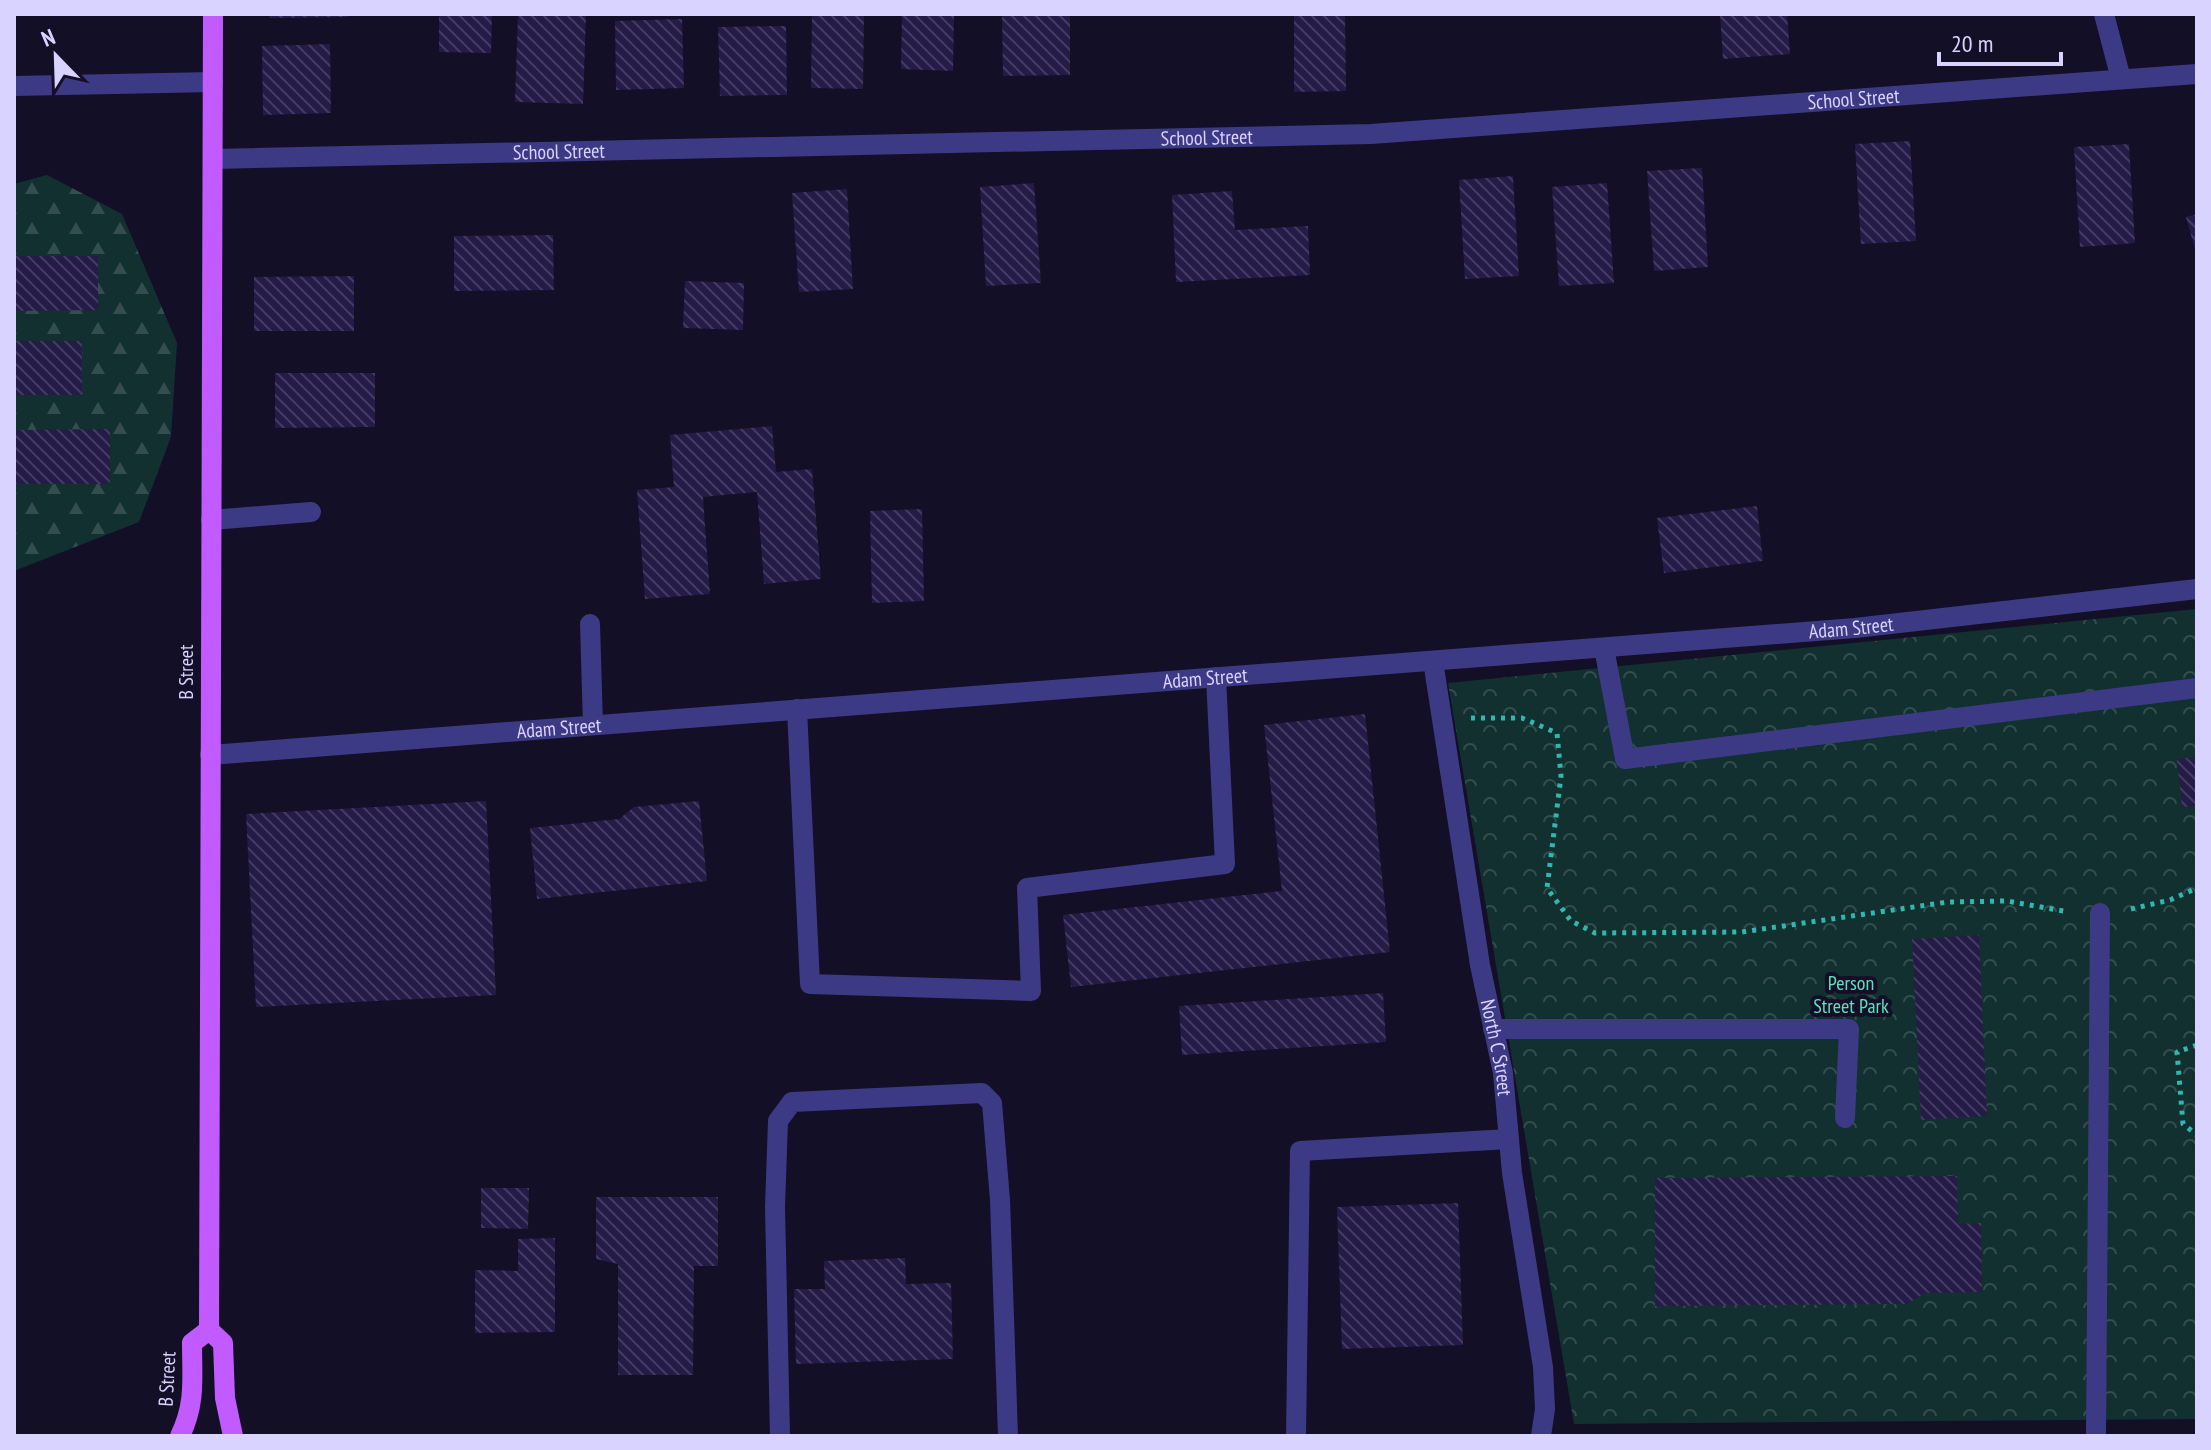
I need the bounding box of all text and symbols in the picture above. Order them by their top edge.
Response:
north arrow [16,16,96,96]
scale bar [1939,16,2061,66]
text: N [37,22,59,53]
text: 20 m [1951,28,1993,59]
street label: School Street [1807,83,1901,115]
street label: School Street [1160,124,1254,152]
street label: School Street [513,138,606,166]
street label: Adam Street [1808,611,1895,645]
street label: B Street [173,644,199,700]
street label: Adam Street [1162,662,1249,694]
street label: Adam Street [516,712,603,744]
park label: Person Street Park [1813,970,1889,1019]
street label: North C Street [1475,997,1518,1098]
street label: B Street [153,1350,181,1407]

